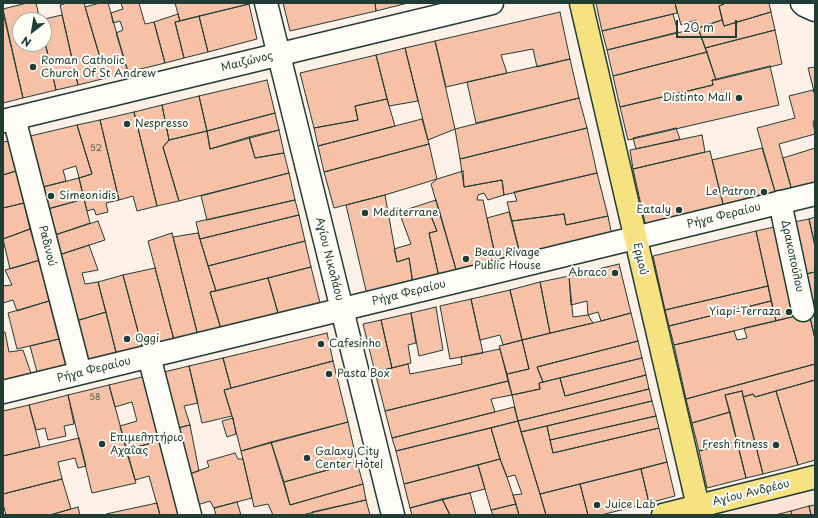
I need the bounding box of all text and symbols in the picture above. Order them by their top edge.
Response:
north arrow [12,12,52,52]
scale bar [678,12,739,38]
text: 20 m [683,18,714,36]
text: N [18,32,34,51]
street label: Μαιζώνος [220,49,274,75]
place label: Roman Catholic Church Of St Andrew [41,54,156,80]
marker: Roman Catholic Church Of St Andrew [28,62,38,72]
place label: Distinto Mall [663,91,731,105]
marker: Distinto Mall [734,93,744,103]
place label: Nespresso [135,117,188,131]
marker: Nespresso [122,119,132,129]
house number: 52 [90,144,102,154]
place label: Le Patron [706,185,756,199]
marker: Le Patron [759,187,769,197]
place label: Simeonidis [59,189,116,203]
marker: Simeonidis [46,191,56,201]
street label: Ρήγα Φεραίου [686,200,762,232]
place label: Eataly [636,203,671,217]
marker: Eataly [674,205,684,215]
place label: Mediterrane [373,206,438,220]
marker: Mediterrane [360,208,370,218]
street label: Αγίου Νικολάου [312,216,346,302]
street label: Δρακοπούλου [778,219,806,293]
street label: Ραδινού [36,224,58,268]
street label: Ερμού [630,242,650,276]
place label: Beau Rivage Public House [474,246,541,272]
marker: Beau Rivage Public House [461,254,471,264]
place label: Abraco [568,266,607,280]
marker: Abraco [610,268,620,278]
street label: Ρήγα Φεραίου [371,277,447,309]
place label: Yiapi-Terraza [709,305,781,319]
marker: Yiapi-Terraza [784,307,794,317]
place label: Oggi [135,332,159,346]
marker: Oggi [122,334,132,344]
place label: Cafesinho [329,337,381,351]
marker: Cafesinho [316,339,326,349]
street label: Ρήγα Φεραίου [56,354,132,386]
place label: Pasta Box [337,367,390,381]
marker: Pasta Box [324,369,334,379]
house number: 58 [89,393,101,403]
place label: Επιμελητήριο Αχαΐας [110,431,184,457]
place label: Fresh fitness [702,438,768,452]
marker: Επιμελητήριο Αχαΐας [97,439,107,449]
marker: Fresh fitness [771,440,781,450]
place label: Galaxy City Center Hotel [315,445,383,471]
marker: Galaxy City Center Hotel [302,453,312,463]
street label: Αγίου Ανδρέου [711,477,791,509]
place label: Juice Lab [605,498,656,512]
marker: Juice Lab [592,500,602,510]

